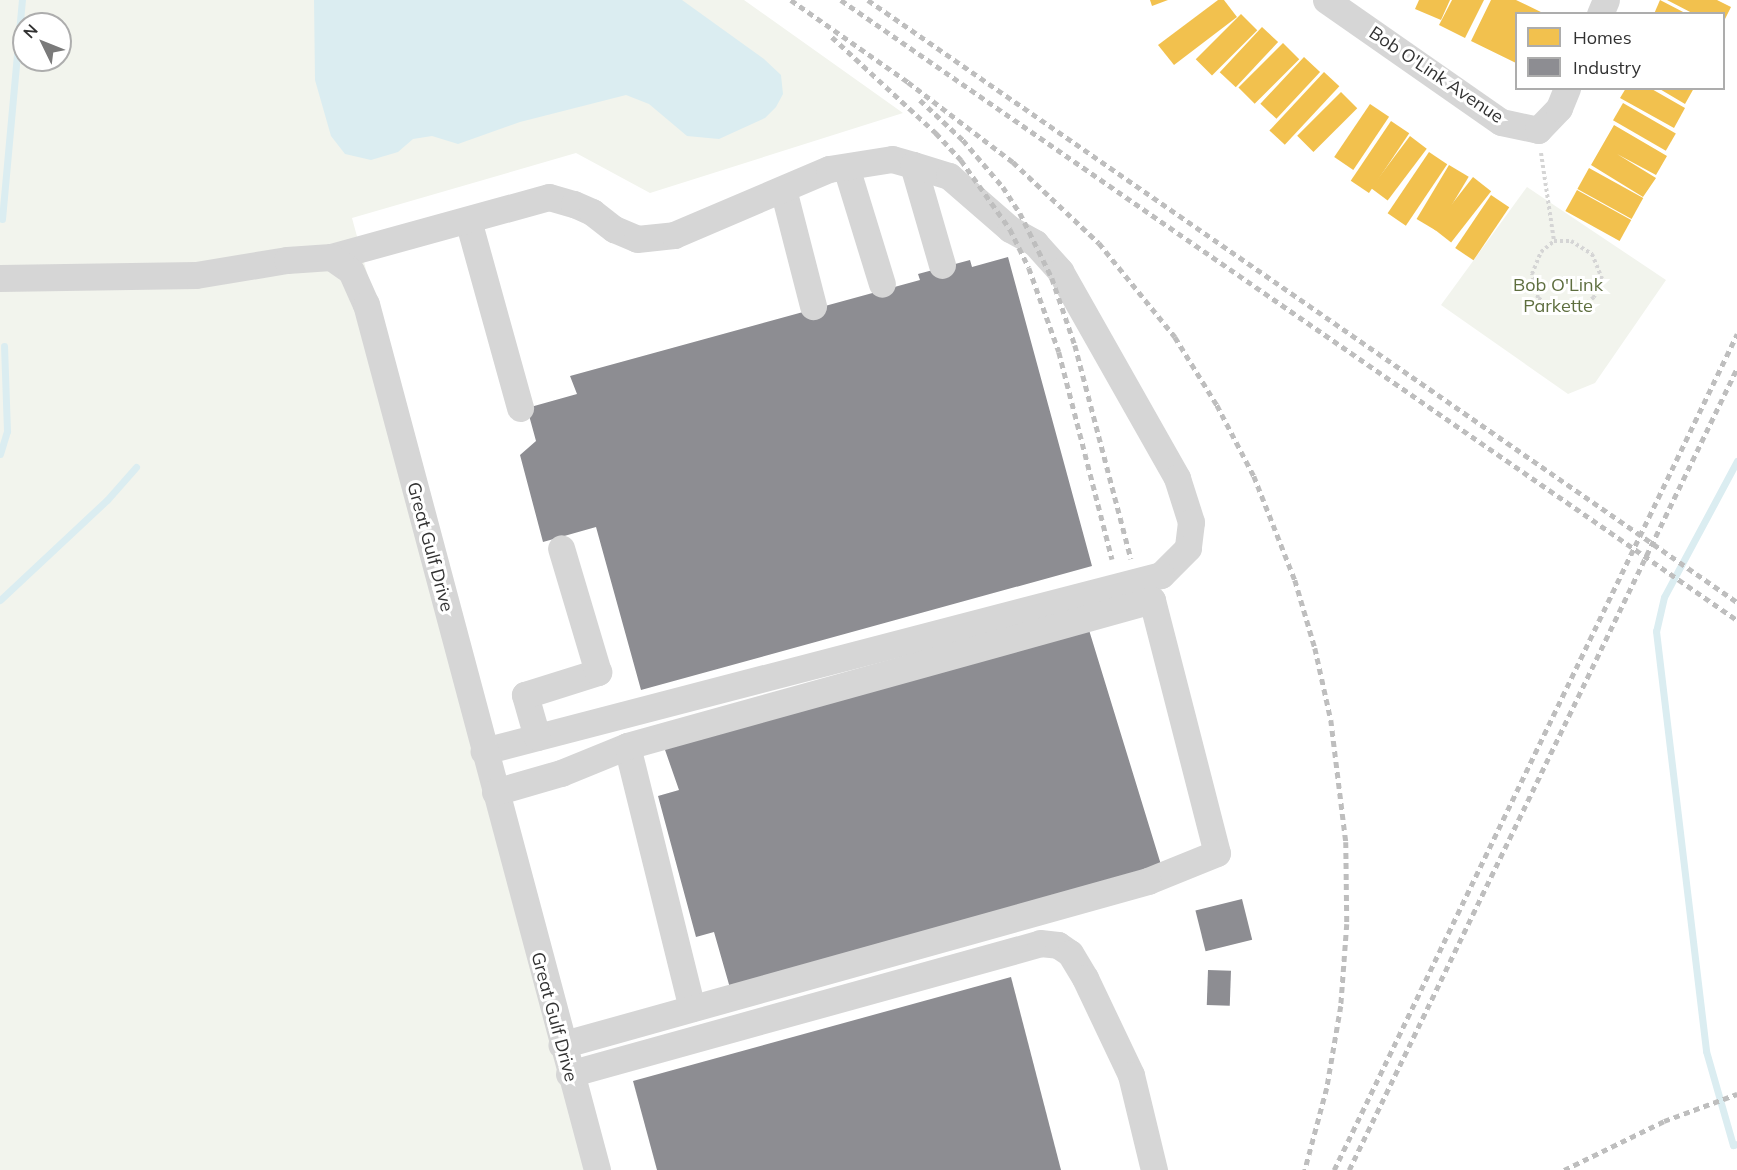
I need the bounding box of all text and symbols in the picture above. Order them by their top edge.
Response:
north arrow [12,12,72,72]
legend [1515,12,1725,90]
text: N [19,20,42,42]
street label: Bob O'Link Avenue [1365,22,1507,128]
text: Homes [1573,26,1632,49]
text: Industry [1573,56,1641,79]
park label: Bob O'Link Parkette [1513,275,1603,318]
street label: Great Gulf Drive [402,480,458,614]
street label: Great Gulf Drive [526,950,582,1084]

